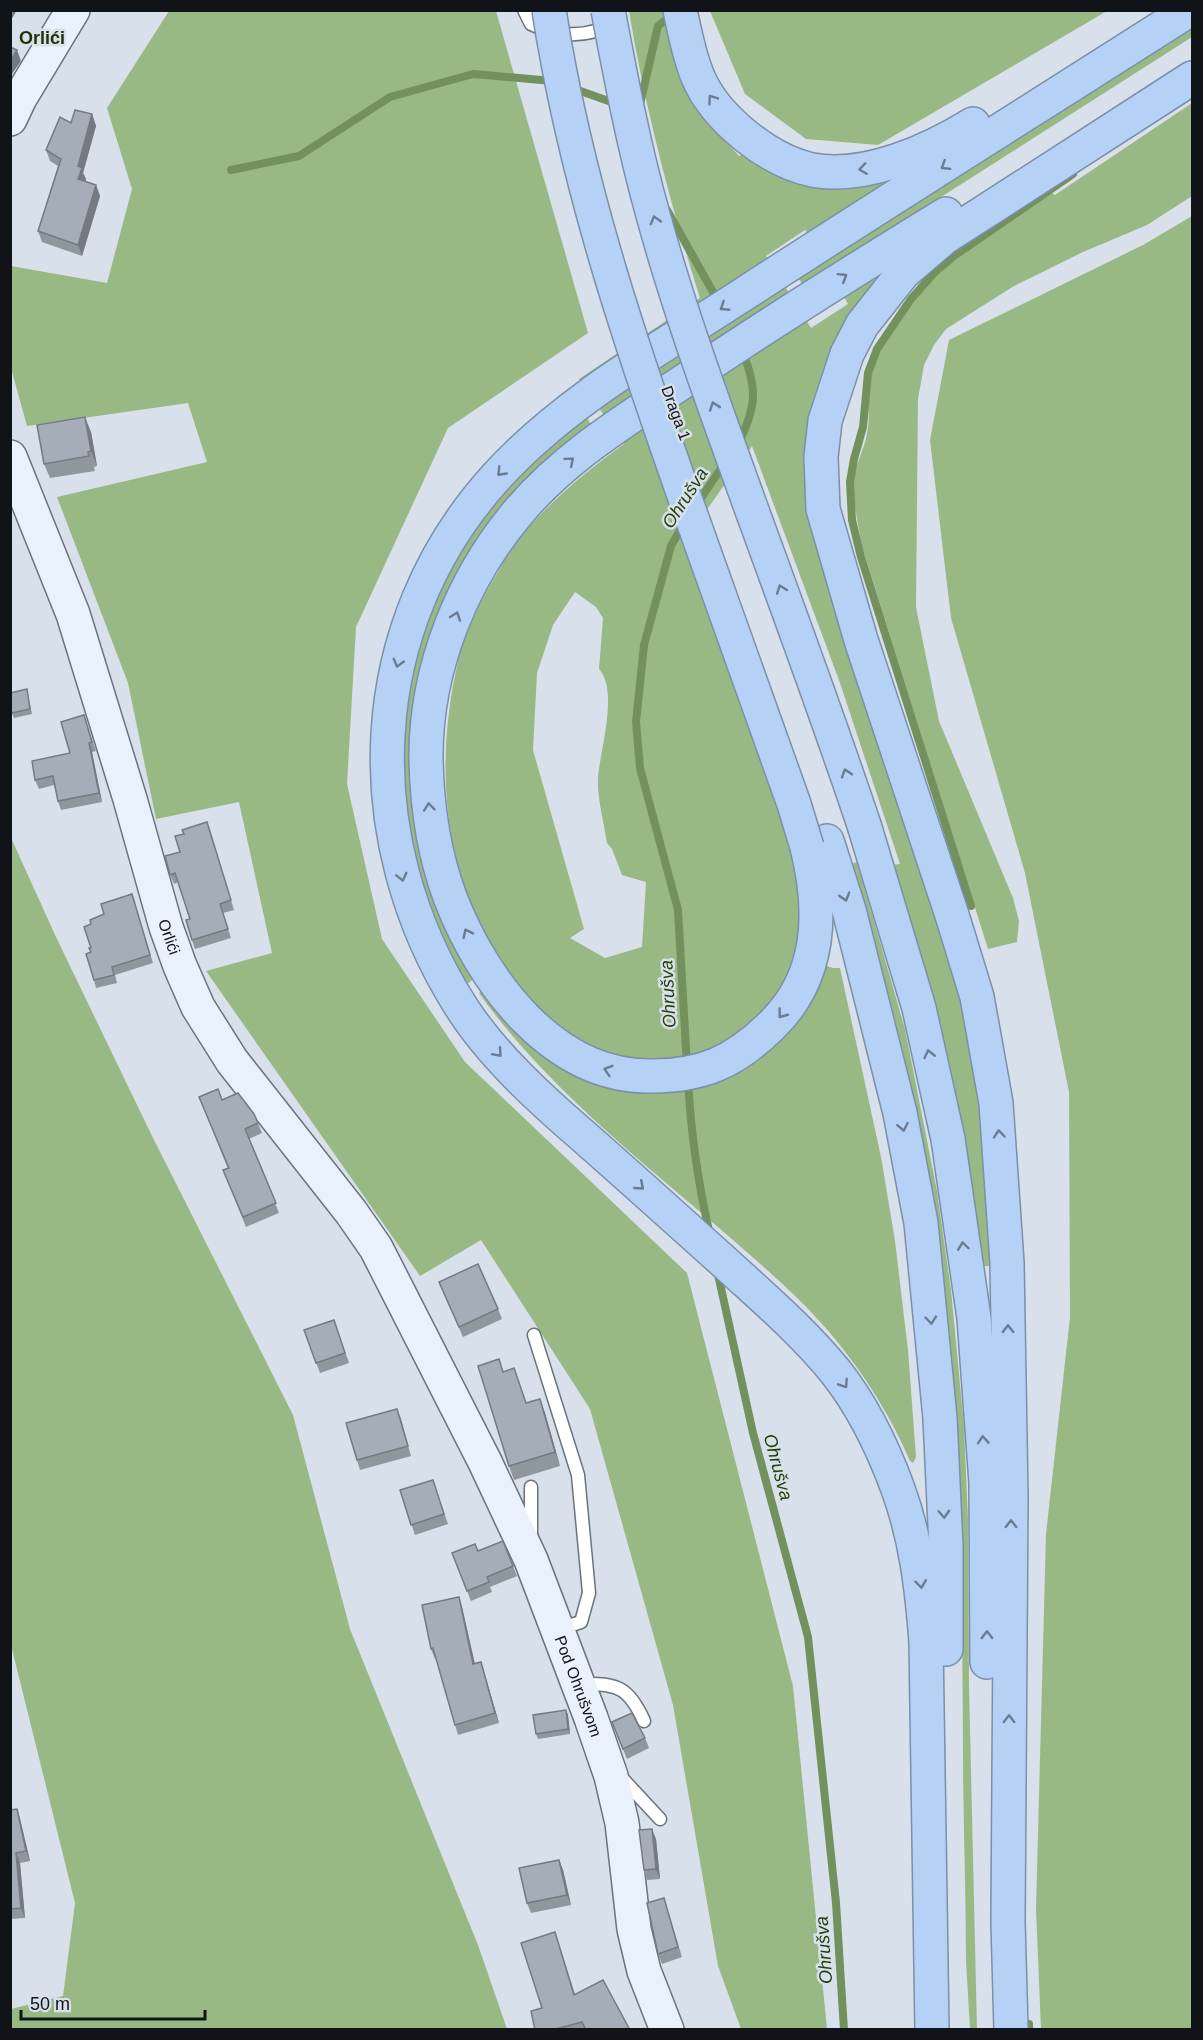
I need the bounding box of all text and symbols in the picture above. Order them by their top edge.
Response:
district label: Orlići [19,28,65,48]
one-way arrow [708,95,719,106]
one-way arrow [941,158,951,170]
one-way arrow [858,162,867,174]
one-way arrow [650,215,662,226]
one-way arrow [837,273,847,285]
one-way arrow [720,300,731,311]
street label: Draga 1 [658,383,694,443]
one-way arrow [709,401,722,412]
one-way arrow [563,457,574,468]
water label: Ohrušva [658,464,712,532]
one-way arrow [497,466,508,476]
one-way arrow [776,584,788,595]
one-way arrow [448,611,461,622]
one-way arrow [393,658,406,668]
one-way arrow [841,768,854,779]
one-way arrow [423,802,436,812]
one-way arrow [395,871,408,881]
one-way arrow [838,891,850,902]
street label: Orlići [156,917,184,957]
one-way arrow [462,929,474,940]
water label: Ohrušva [656,960,680,1028]
one-way arrow [779,1007,790,1018]
one-way arrow [491,1046,502,1057]
one-way arrow [923,1050,936,1060]
one-way arrow [603,1065,614,1077]
one-way arrow [896,1122,909,1132]
one-way arrow [993,1130,1006,1139]
one-way arrow [634,1179,645,1190]
one-way arrow [958,1242,970,1251]
one-way arrow [924,1315,937,1324]
one-way arrow [1002,1325,1014,1334]
one-way arrow [836,1378,848,1388]
water label: Ohrušva [760,1432,796,1502]
one-way arrow [977,1436,990,1445]
one-way arrow [938,1510,951,1519]
one-way arrow [1005,1520,1017,1529]
one-way arrow [914,1579,926,1588]
one-way arrow [981,1631,993,1640]
street label: Pod Ohrušvom [552,1633,605,1739]
one-way arrow [1003,1715,1015,1724]
water label: Ohrušva [812,1915,836,1985]
scale bar [21,1983,206,2021]
text: 50 m [30,1994,70,2014]

